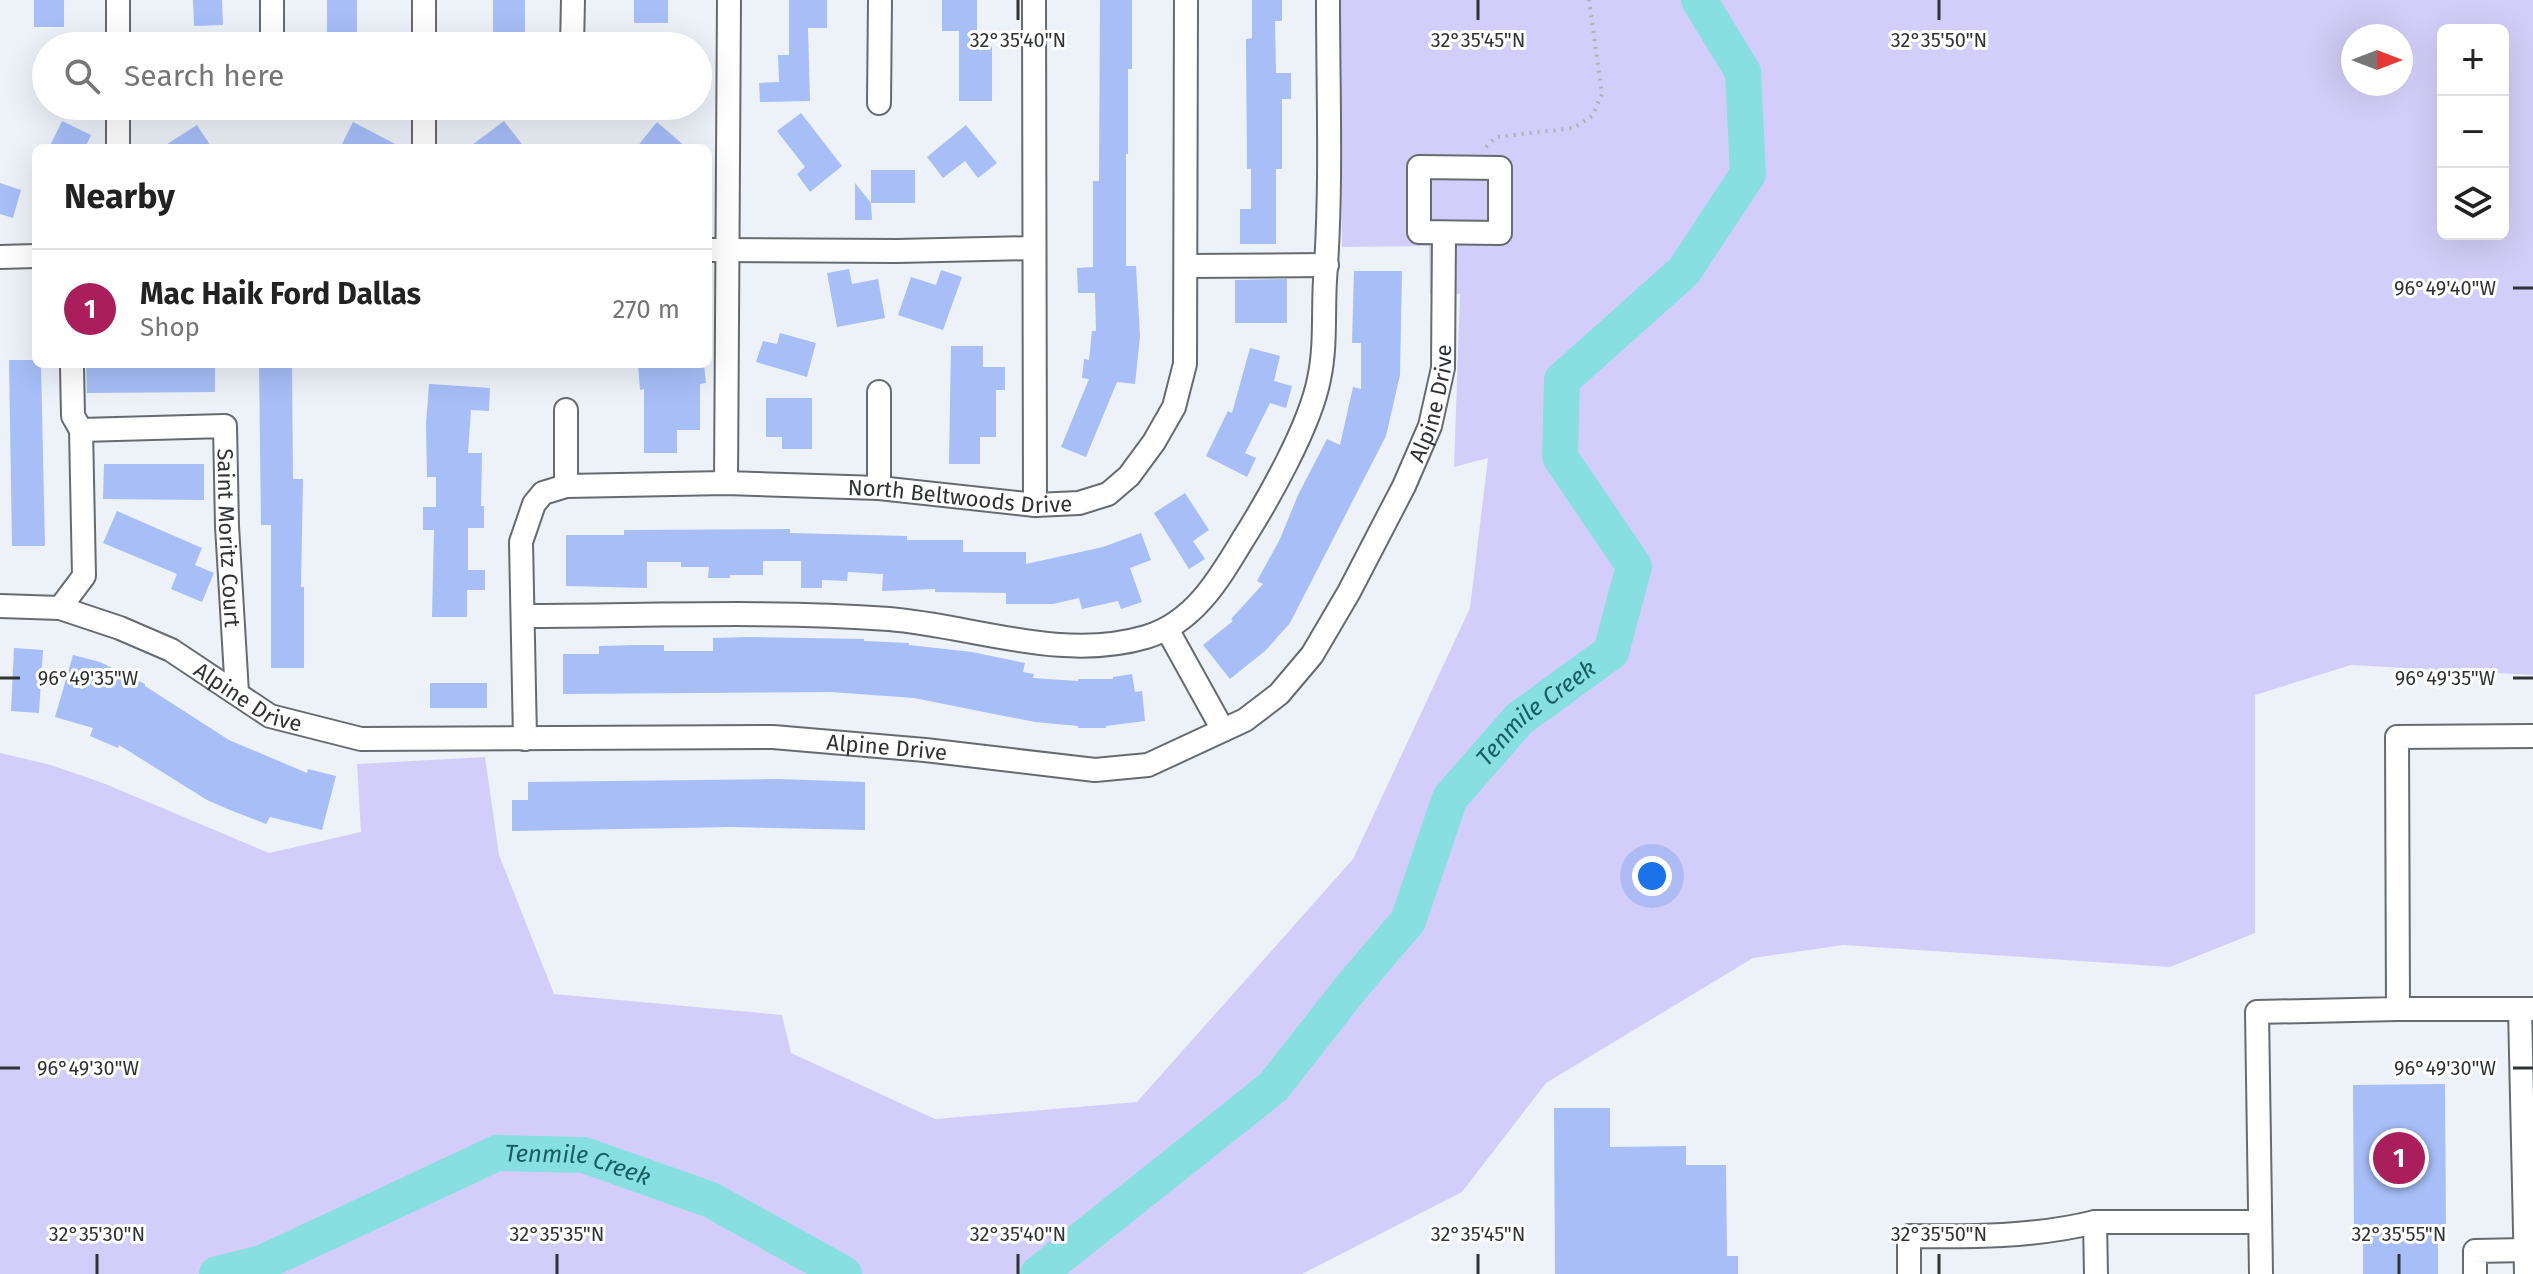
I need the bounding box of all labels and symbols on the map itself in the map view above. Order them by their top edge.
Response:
north arrow [2341,24,2413,96]
text: 32°35'40"N [970,28,1066,52]
text: 32°35'45"N [1431,28,1525,52]
text: 32°35'50"N [1891,28,1987,52]
text: 96°49'40"W [2394,276,2496,300]
street label: Alpine Drive [1403,344,1457,466]
street label: Saint Moritz Court [211,448,246,628]
street label: North Beltwoods Drive [847,474,1073,519]
water label: Tenmile Creek [1470,654,1601,772]
street label: Alpine Drive [189,656,305,738]
text: 96°49'35"W [38,666,139,690]
text: 96°49'35"W [2395,666,2496,690]
street label: Alpine Drive [826,729,949,766]
your location [1632,856,1672,896]
text: 96°49'30"W [37,1056,139,1080]
text: 96°49'30"W [2394,1056,2496,1080]
pin: 1 [2373,1128,2425,1188]
water label: Tenmile Creek [504,1139,654,1191]
text: 32°35'30"N [49,1222,145,1246]
text: 32°35'35"N [510,1222,604,1246]
text: 32°35'40"N [970,1222,1066,1246]
text: 32°35'45"N [1431,1222,1525,1246]
text: 32°35'50"N [1891,1222,1987,1246]
text: 32°35'55"N [2352,1222,2446,1246]

